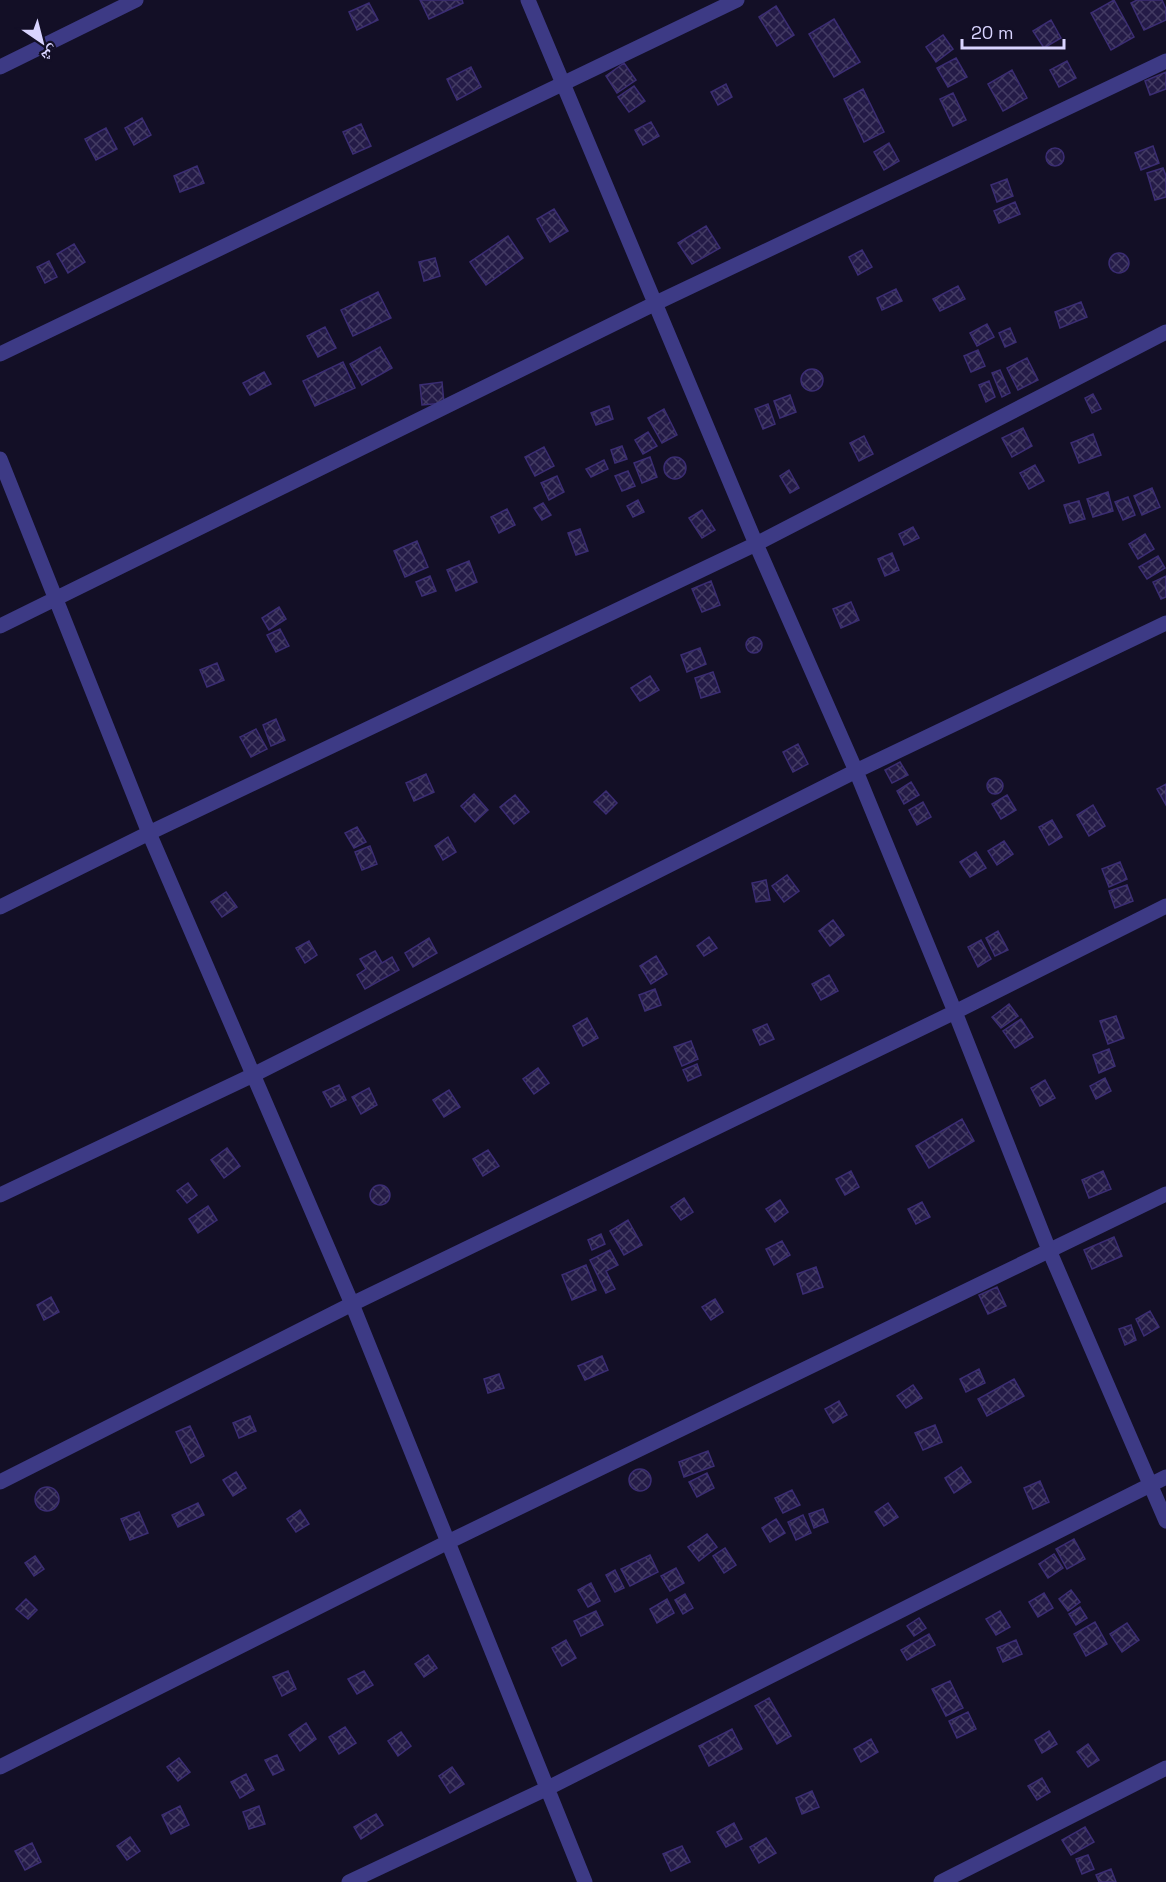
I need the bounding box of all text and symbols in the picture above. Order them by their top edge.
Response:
north arrow [12,12,72,72]
scale bar [962,12,1064,50]
text: 20 m [971,21,1014,44]
text: ش [37,40,63,67]

